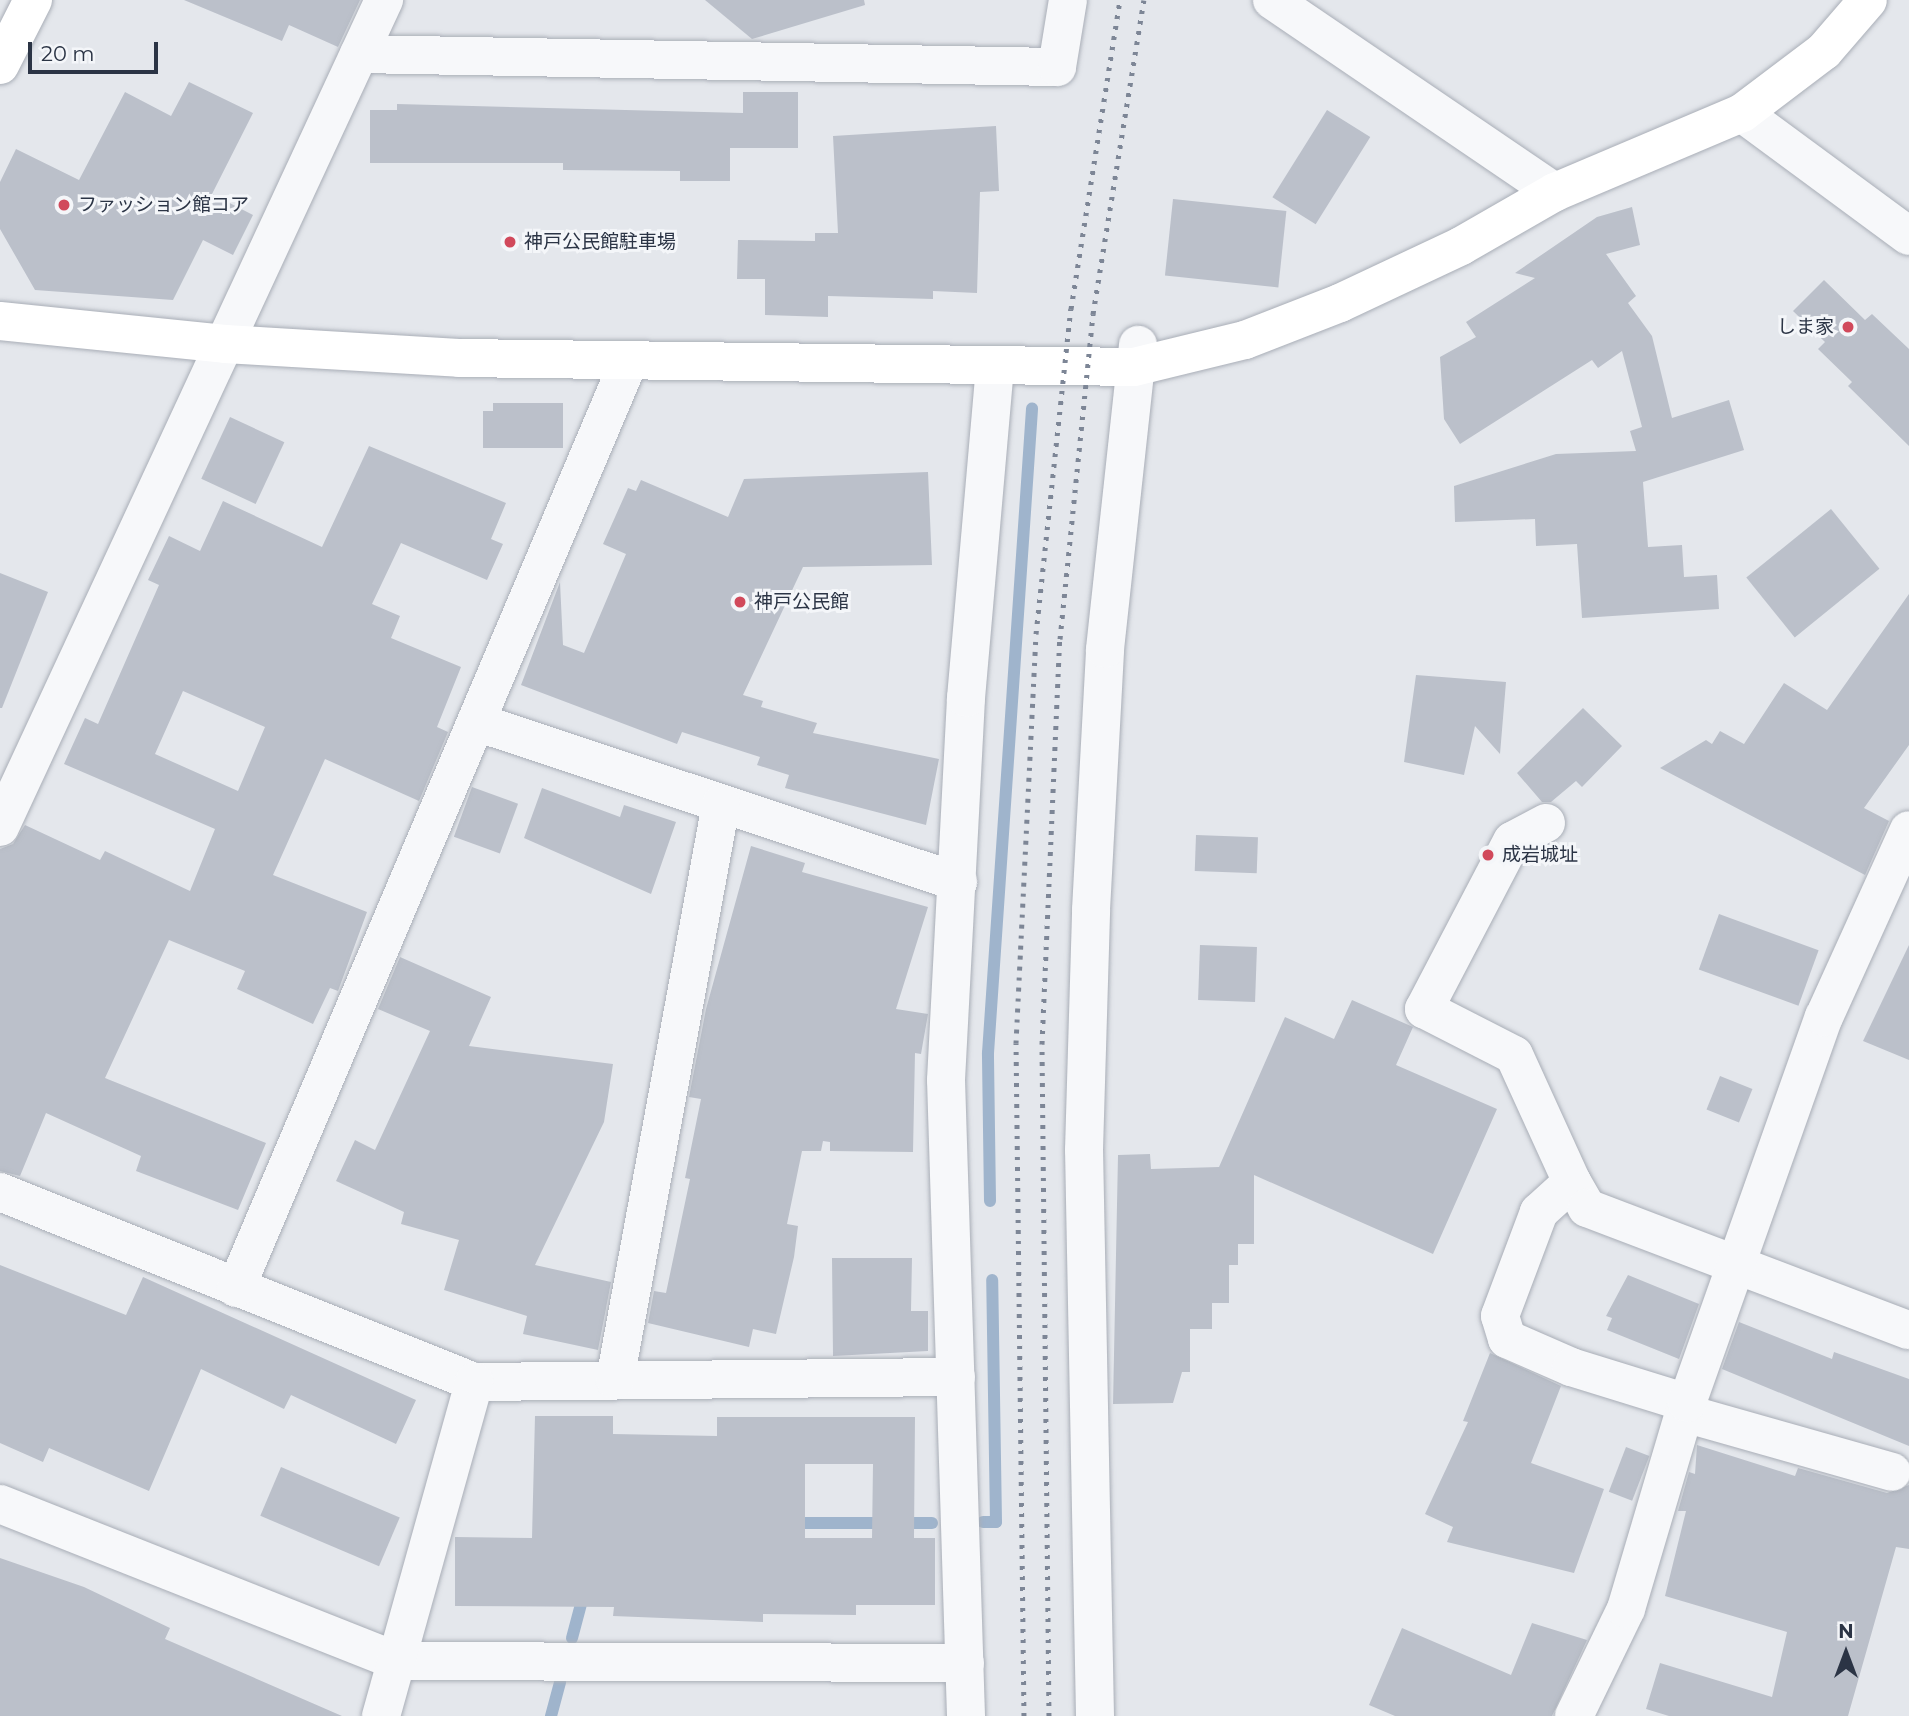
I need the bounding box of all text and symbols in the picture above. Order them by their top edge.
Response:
scale bar [32,28,161,72]
text: 20 m [41,41,95,66]
place label: ファッション館コア [78,194,249,216]
marker: ファッション館コア [56,197,72,213]
place label: 神戸公民館駐車場 [524,231,676,253]
marker: 神戸公民館駐車場 [502,234,518,250]
place label: しま家 [1777,316,1834,338]
marker: しま家 [1840,319,1856,335]
place label: 神戸公民館 [754,591,849,613]
marker: 神戸公民館 [732,594,748,610]
place label: 成岩城址 [1502,844,1578,866]
marker: 成岩城址 [1480,847,1496,863]
north arrow [1811,1618,1881,1688]
text: N [1838,1620,1854,1643]

